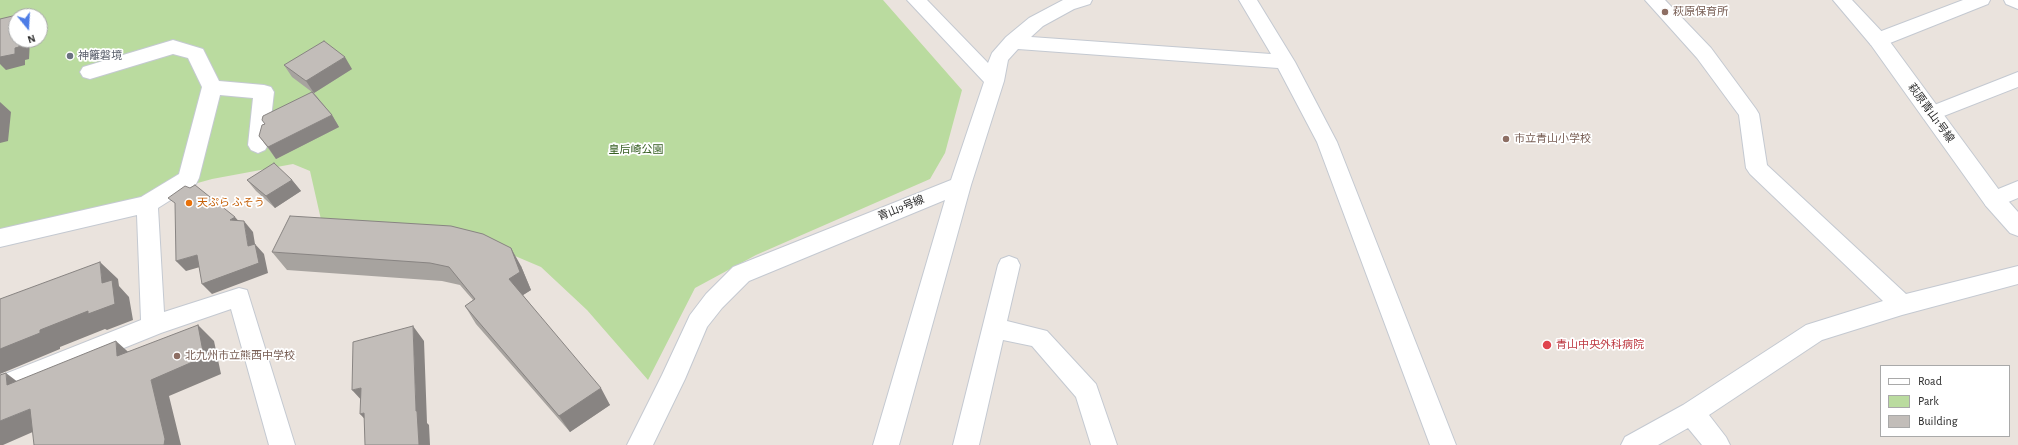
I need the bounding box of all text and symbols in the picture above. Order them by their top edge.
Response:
place label: 萩原保育所 [1673,5,1728,19]
marker: 萩原保育所 [1660,7,1670,17]
north arrow [8,8,48,48]
text: N [26,33,37,45]
place label: 神籬磐境 [78,49,122,63]
marker: 神籬磐境 [65,51,75,61]
street label: 萩原青山1号線 [1905,81,1957,145]
place label: 市立青山小学校 [1514,132,1591,146]
marker: 市立青山小学校 [1501,134,1511,144]
park label: 皇后崎公園 [609,143,663,157]
street label: 青山9号線 [876,193,926,223]
place label: 天ぷら ふそう [197,196,265,210]
marker: 天ぷら ふそう [184,198,194,208]
place label: 青山中央外科病院 [1556,338,1644,352]
marker: 青山中央外科病院 [1541,339,1553,351]
place label: 北九州市立熊西中学校 [185,349,295,363]
marker: 北九州市立熊西中学校 [172,351,182,361]
legend [1880,365,2010,437]
text: Road [1918,375,1942,387]
text: Park [1918,395,1939,407]
text: Building [1918,415,1958,427]

